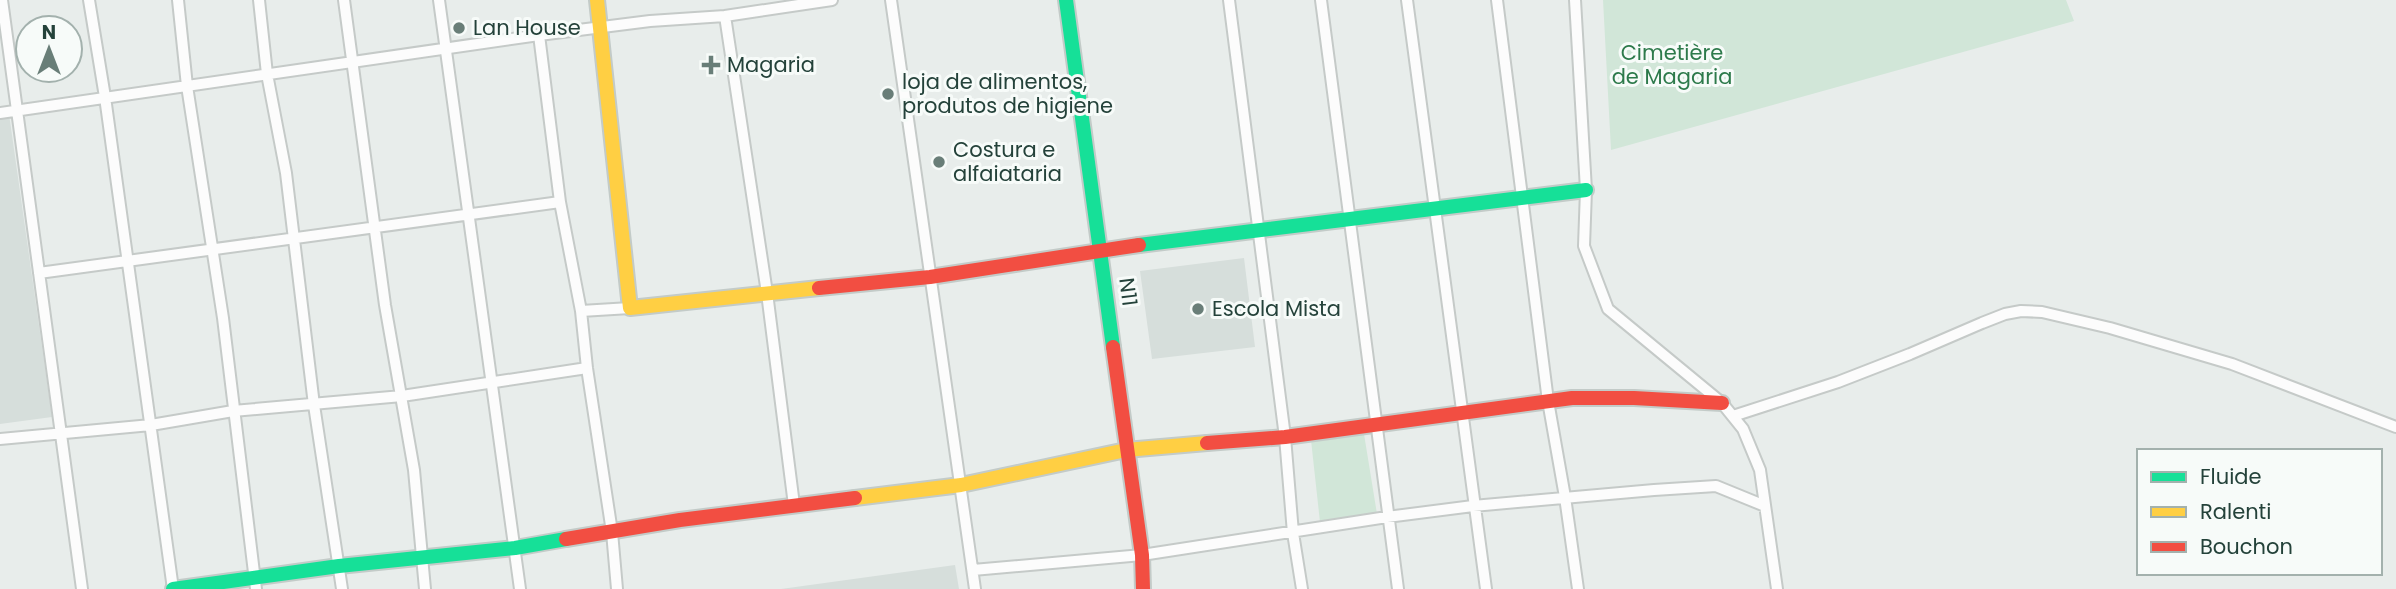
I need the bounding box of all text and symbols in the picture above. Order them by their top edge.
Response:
place label: Lan House [473,13,581,42]
north arrow [14,14,84,84]
text: N [42,19,56,46]
marker: Lan House [451,20,467,36]
park label: Cimetière de Magaria [1612,38,1732,91]
place label: Magaria [727,50,815,79]
marker: Magaria [701,55,721,75]
place label: loja de alimentos, produtos de higiene [902,67,1113,120]
marker: loja de alimentos, produtos de higiene [880,86,896,102]
place label: Costura e alfaiataria [953,135,1062,188]
marker: Costura e alfaiataria [931,154,947,170]
street label: N11 [1112,276,1145,308]
place label: Escola Mista [1212,294,1341,323]
marker: Escola Mista [1190,301,1206,317]
legend [2137,449,2382,575]
text: Fluide [2200,462,2262,491]
text: Ralenti [2200,497,2271,526]
text: Bouchon [2200,532,2293,561]

